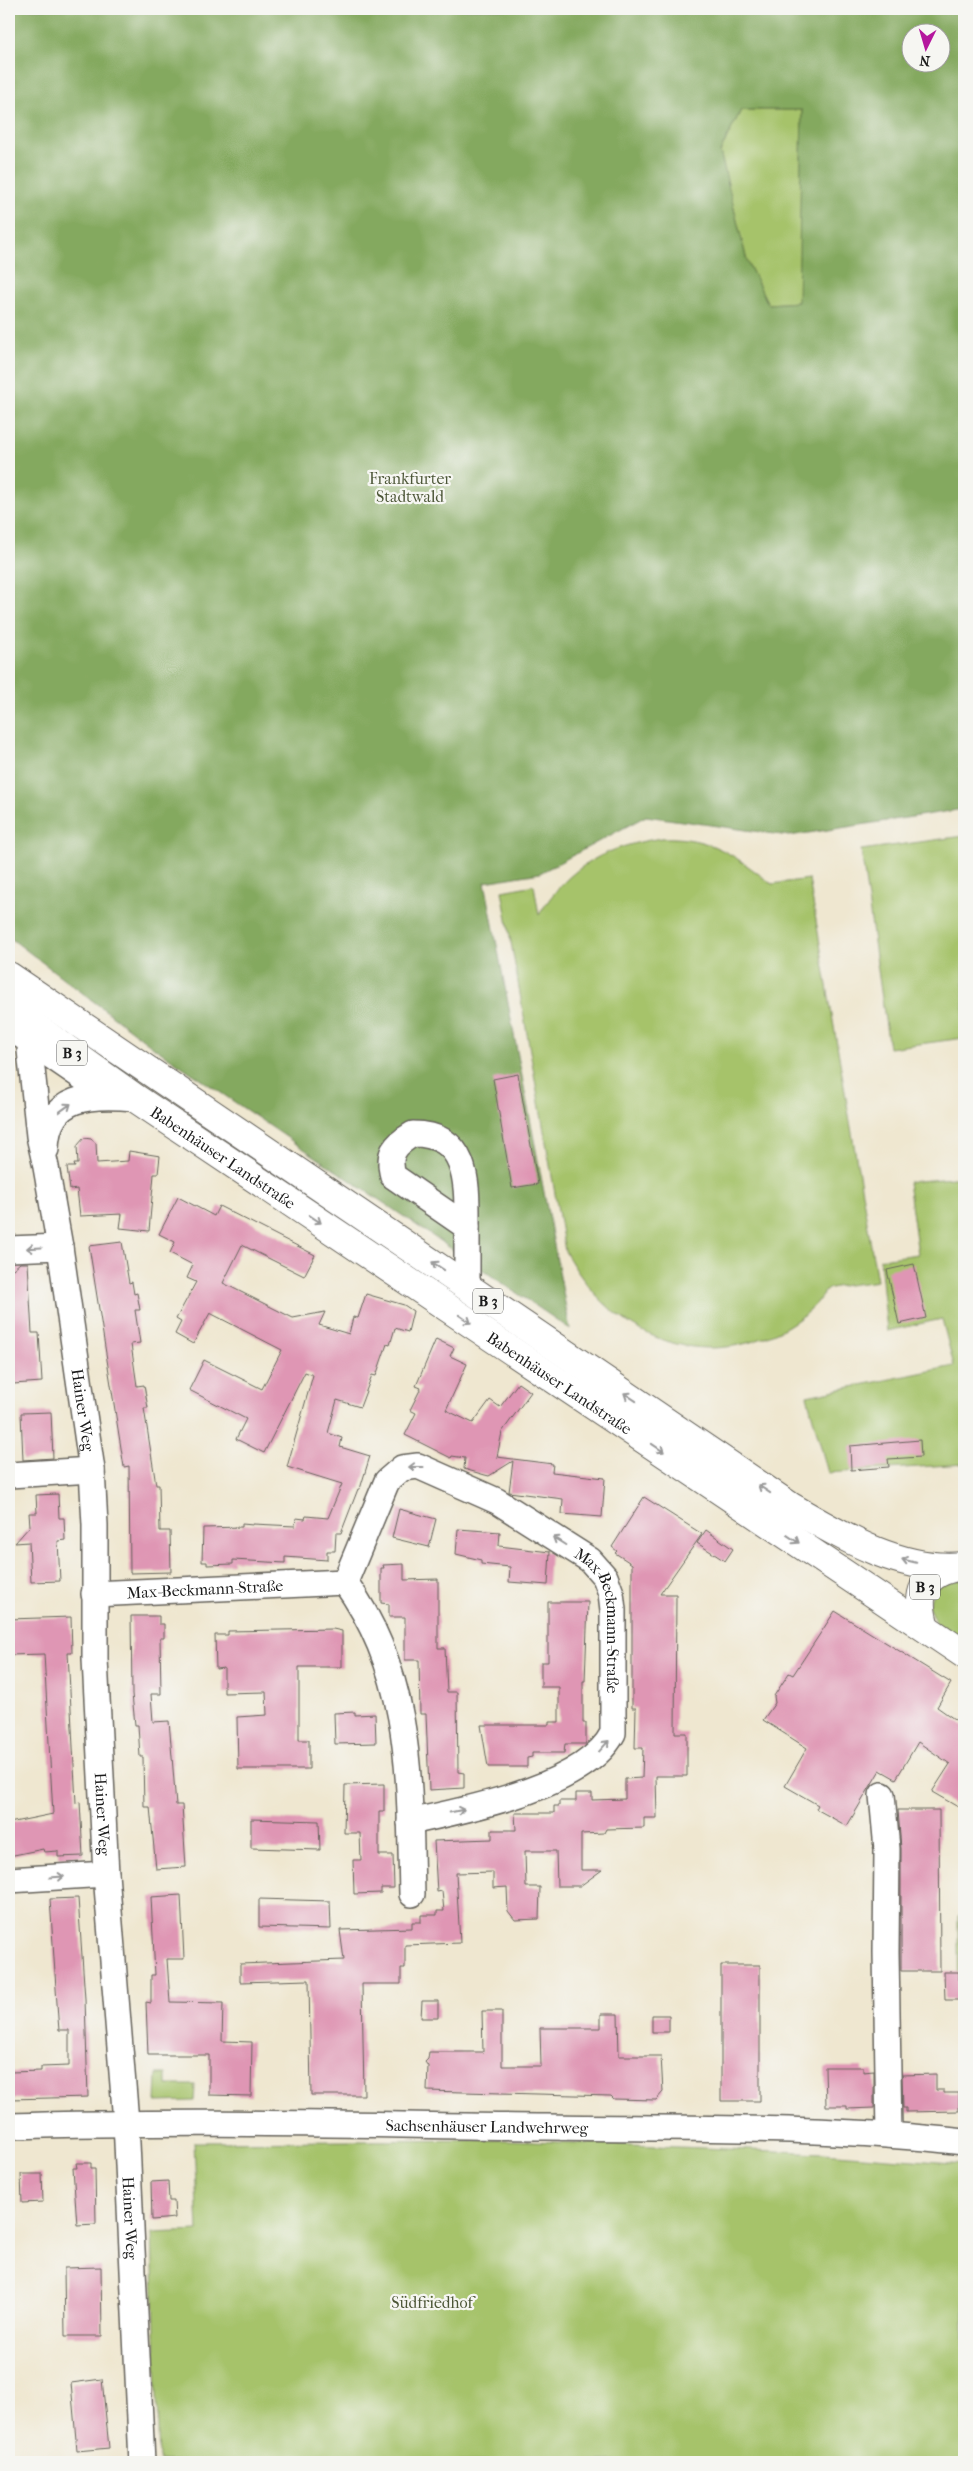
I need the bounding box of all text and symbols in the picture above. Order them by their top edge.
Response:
north arrow [900,22,950,72]
text: N [919,51,931,69]
park label: Frankfurter Stadtwald [369,469,451,506]
road number: B 3 [57,1040,87,1066]
street label: Babenhäuser Landstraße [147,1102,299,1213]
one-way arrow [58,1103,72,1113]
one-way arrow [308,1214,322,1224]
one-way arrow [27,1243,43,1253]
one-way arrow [431,1261,445,1272]
road number: B 3 [473,1288,503,1314]
one-way arrow [457,1314,471,1324]
street label: Babenhäuser Landstraße [483,1328,635,1439]
street label: Hainer Weg [68,1367,98,1453]
one-way arrow [623,1392,637,1402]
one-way arrow [651,1443,665,1453]
one-way arrow [408,1462,424,1472]
one-way arrow [758,1484,772,1494]
one-way arrow [786,1533,800,1544]
one-way arrow [553,1535,567,1545]
street label: Max-Beckmann-Straße [571,1544,622,1694]
one-way arrow [901,1555,917,1565]
road number: B 3 [910,1574,940,1600]
street label: Max-Beckmann-Straße [126,1576,284,1602]
one-way arrow [598,1740,610,1753]
street label: Hainer Weg [91,1772,114,1857]
one-way arrow [449,1806,465,1816]
one-way arrow [49,1872,65,1882]
street label: Sachsenhäuser Landwehrweg [385,2116,589,2137]
street label: Hainer Weg [119,2176,141,2260]
park label: Südfriedhof [391,2293,476,2312]

